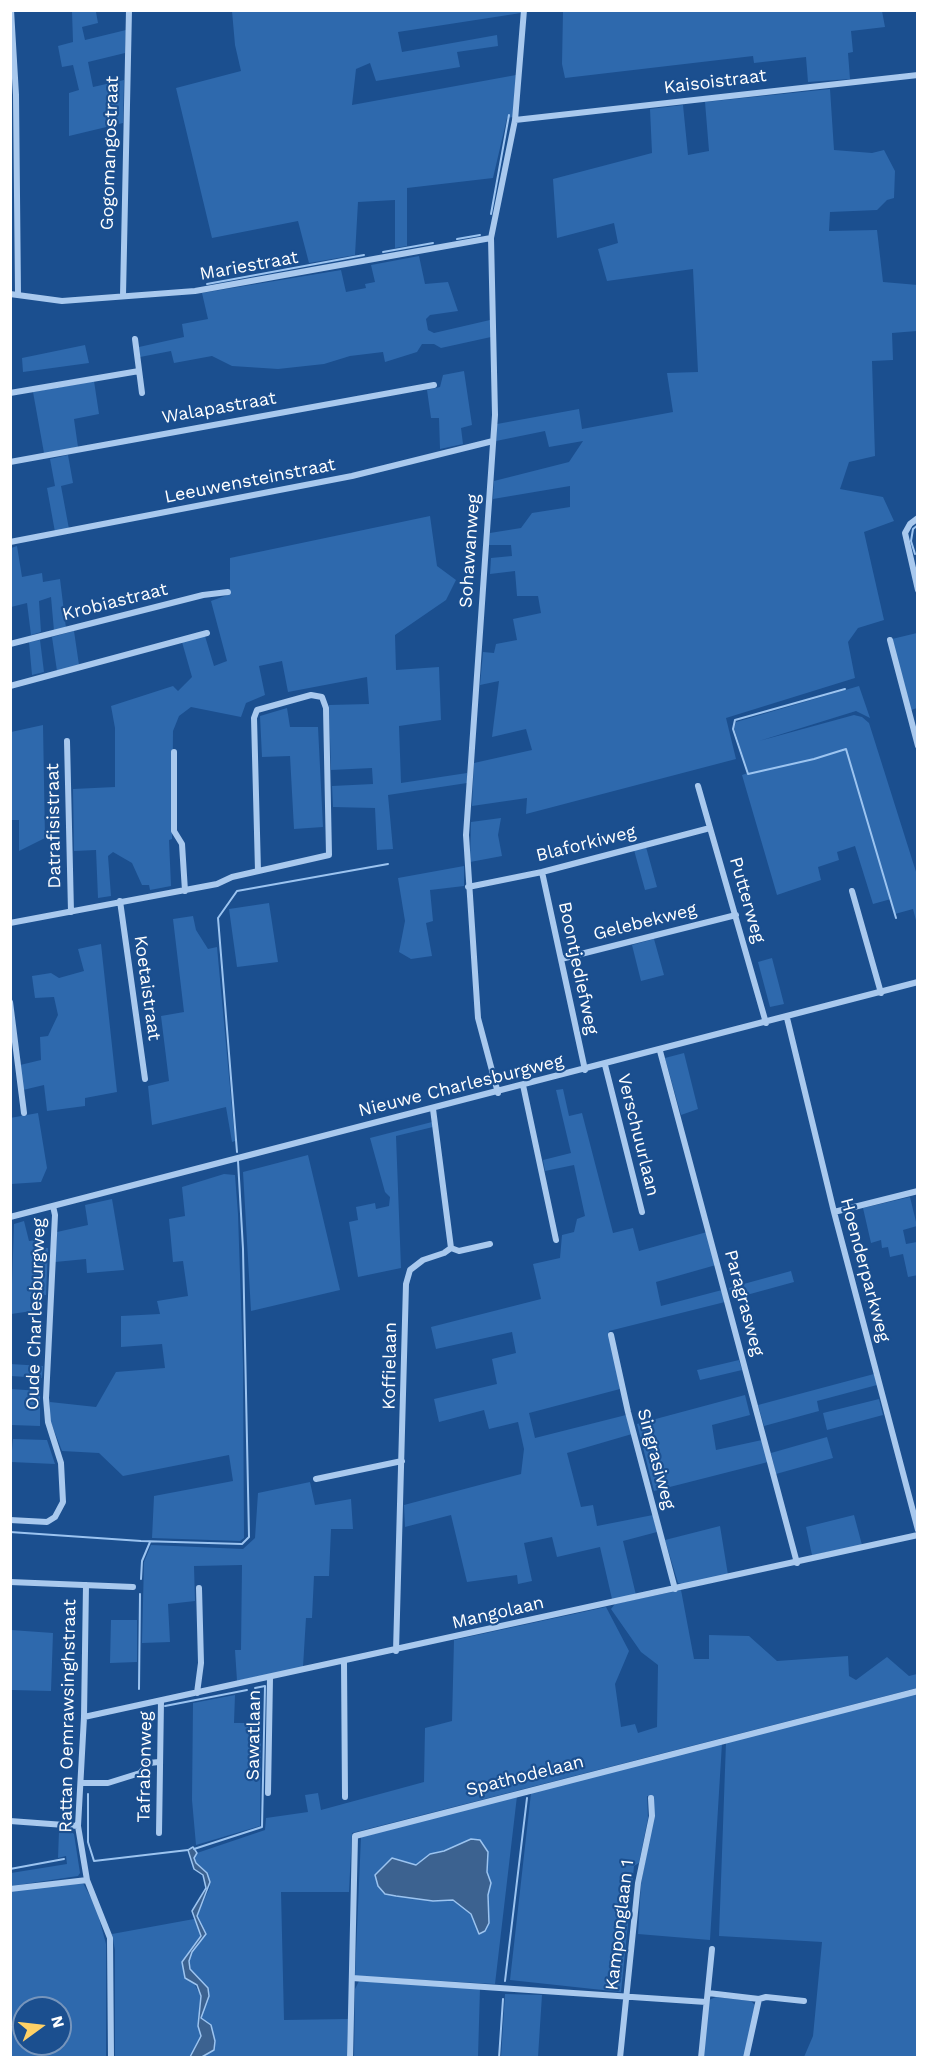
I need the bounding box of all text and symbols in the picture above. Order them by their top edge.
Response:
street label: Kaisoistraat [662,65,768,99]
street label: Gogomangostraat [97,75,123,231]
street label: Mariestraat [198,247,300,285]
street label: Walapastraat [160,387,278,429]
street label: Leeuwensteinstraat [163,454,337,508]
street label: Sohawanweg [455,493,485,609]
street label: Krobiastraat [60,579,170,625]
street label: Datrafisistraat [42,763,66,889]
street label: Blaforkiweg [534,821,638,867]
street label: Putterweg [724,855,770,945]
street label: Gelebekweg [591,899,699,945]
street label: Boontjediefweg [553,900,603,1036]
street label: Koetaistraat [129,934,165,1042]
street label: Nieuwe Charlesburgweg [356,1050,566,1122]
street label: Verschuurlaan [612,1072,664,1198]
street label: Hoenderparkweg [835,1196,895,1344]
street label: Oude Charlesburgweg [22,1218,50,1410]
street label: Paragrasweg [719,1248,769,1358]
street label: Koffielaan [378,1322,402,1410]
street label: Singrasiweg [632,1406,680,1512]
street label: Mangolaan [450,1592,546,1634]
street label: Rattan Oemrawsinghstraat [55,1599,81,1833]
street label: Sawatlaan [242,1690,266,1780]
street label: Tafrabonweg [133,1711,157,1823]
street label: Spathodelaan [464,1751,586,1801]
street label: Kamponglaan 1 [601,1858,639,1992]
north arrow [12,1996,72,2056]
text: N [47,2014,69,2030]

